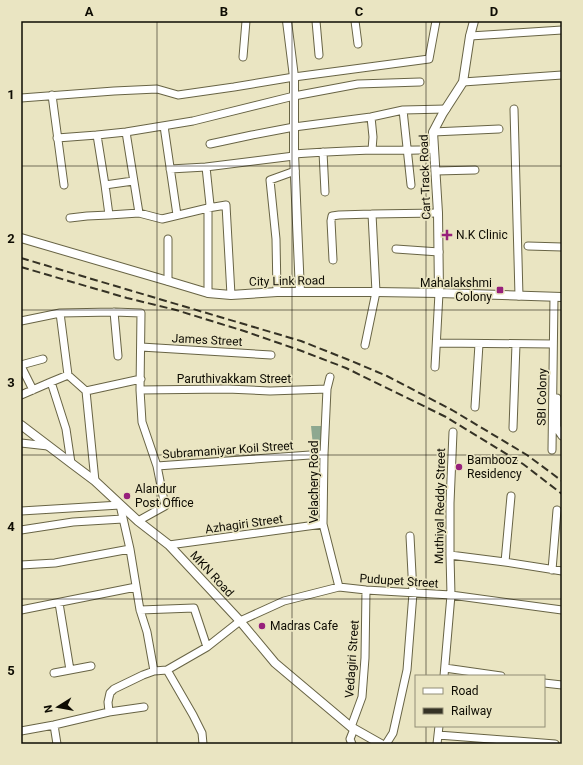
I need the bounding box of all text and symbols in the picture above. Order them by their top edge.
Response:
text: A [85,4,94,19]
text: B [220,4,228,19]
text: C [355,4,364,19]
text: D [490,4,498,19]
text: 1 [7,87,15,102]
street label: Cart Track Road [417,134,433,220]
place label: N.K Clinic [456,228,508,242]
marker: N.K Clinic [441,229,453,241]
text: 2 [7,231,15,246]
street label: City Link Road [249,273,325,289]
place label: Mahalakshmi Colony [420,276,492,304]
marker: Mahalakshmi Colony [495,285,505,295]
street label: James Street [171,331,243,349]
street label: SBI Colony [534,368,550,426]
street label: Paruthivakkam Street [177,372,291,386]
text: 3 [7,375,15,390]
street label: Subramaniyar Koil Street [162,438,294,462]
street label: Velachery Road [307,441,321,523]
street label: Muthiyal Reddy Street [432,448,448,564]
place label: Bambooz Residency [467,453,522,481]
marker: Bambooz Residency [454,462,464,472]
place label: Alandur Post Office [135,482,194,510]
marker: Alandur Post Office [122,491,132,501]
street label: Azhagiri Street [204,512,284,536]
text: 4 [7,519,15,534]
street label: MKN Road [187,548,237,600]
street label: Pudupet Street [359,571,439,591]
place label: Madras Cafe [270,619,338,633]
street label: Vedagiri Street [342,619,362,699]
marker: Madras Cafe [257,621,267,631]
text: 5 [7,663,15,678]
legend [415,675,545,727]
text: Road [451,684,479,698]
north arrow [38,687,78,727]
text: N [42,704,56,714]
text: Railway [451,704,492,718]

